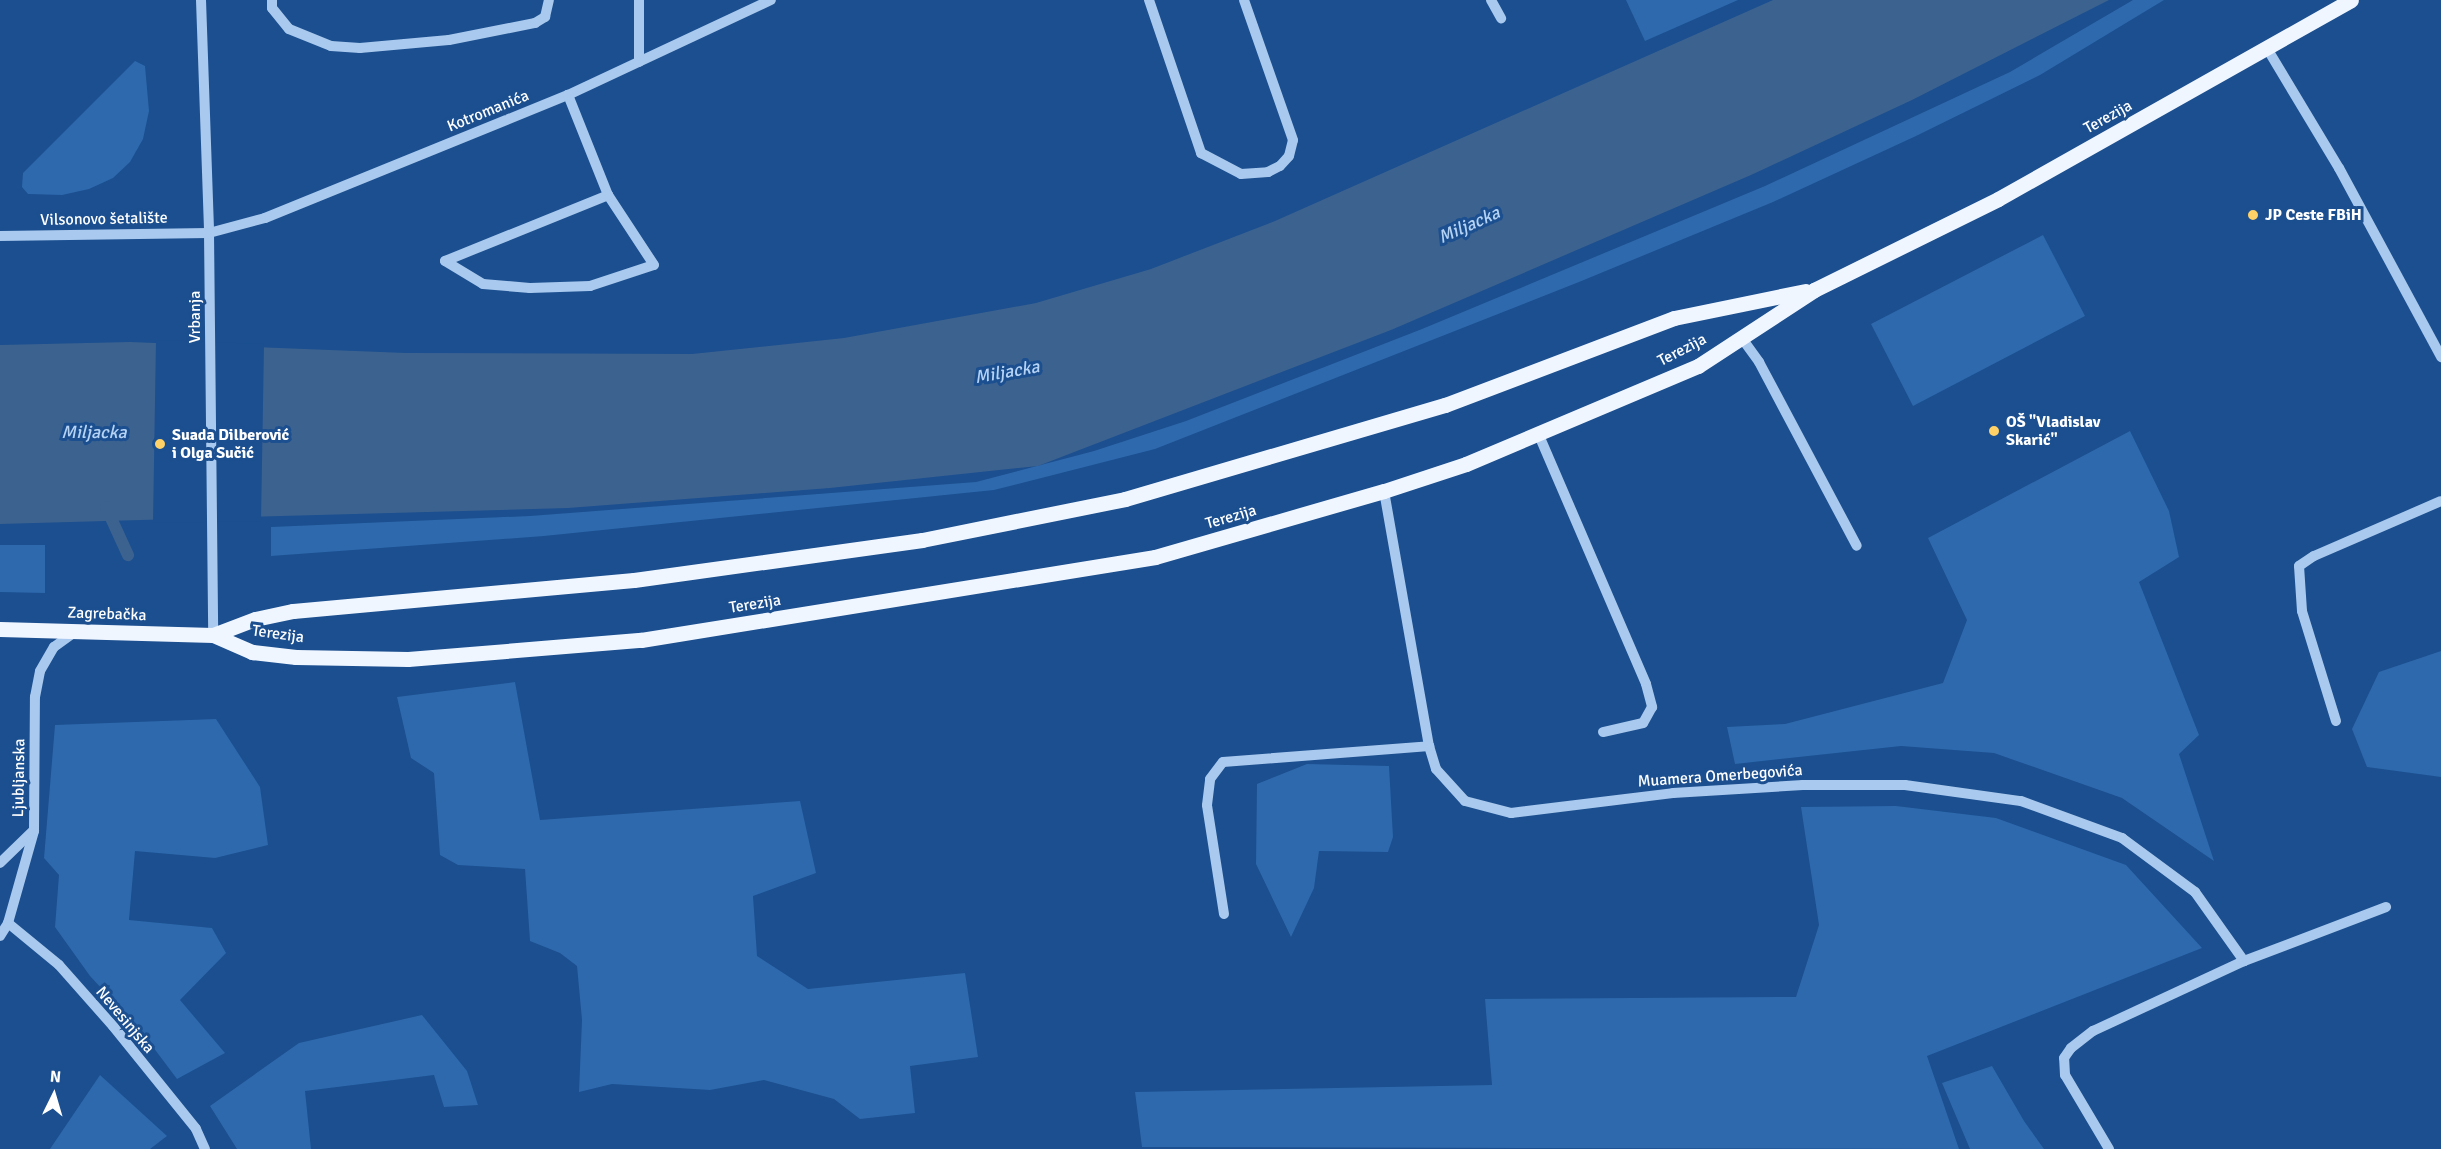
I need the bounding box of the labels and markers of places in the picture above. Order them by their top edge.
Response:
place label: JP Ceste FBiH [2265,205,2362,225]
marker: JP Ceste FBiH [2246,208,2260,222]
place label: OŠ "Vladislav Skarić" [2006,412,2100,450]
marker: OŠ "Vladislav Skarić" [1987,424,2001,438]
place label: Suada Dilberović i Olga Sučić [172,425,289,463]
marker: Suada Dilberović i Olga Sučić [153,437,167,451]

